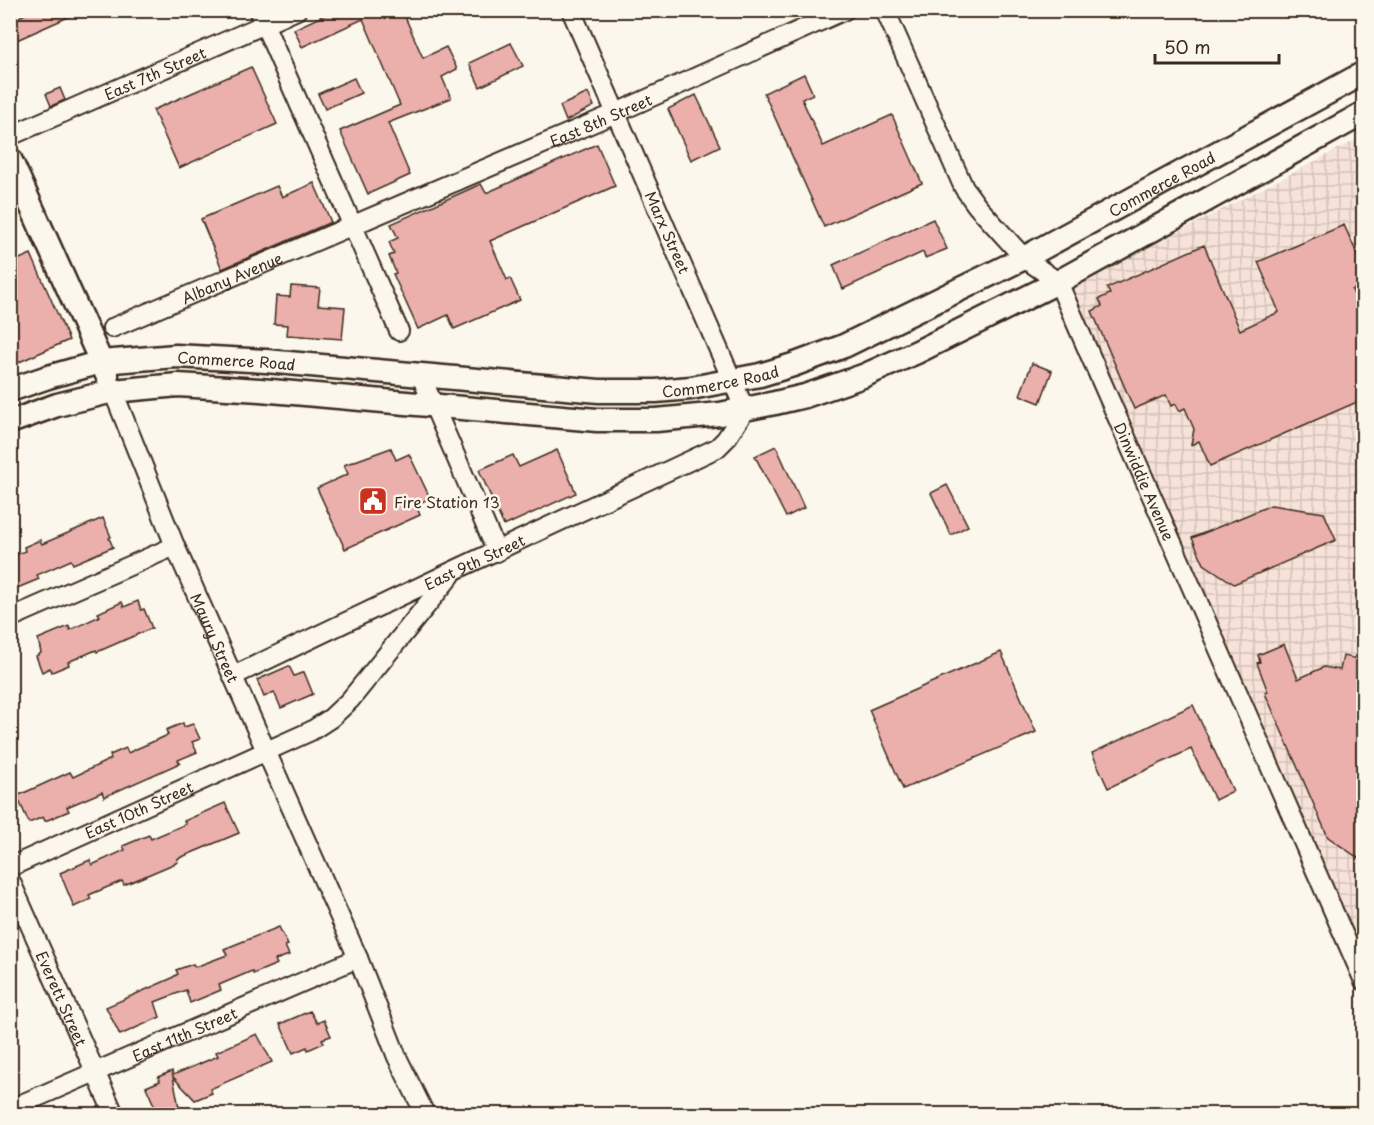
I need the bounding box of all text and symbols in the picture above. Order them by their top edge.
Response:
scale bar [1155,27,1280,65]
text: 50 m [1164,33,1211,60]
street label: East 7th Street [100,40,209,105]
street label: East 8th Street [546,87,655,152]
street label: Commerce Road [1104,145,1219,222]
street label: Marx Street [640,187,696,277]
street label: Albany Avenue [177,245,286,309]
street label: Commerce Road [177,345,297,375]
street label: Commerce Road [661,359,781,402]
street label: Dinwiddie Avenue [1109,418,1181,544]
public building icon: Fire Station 13 [357,485,389,517]
place label: Fire Station 13 [394,490,500,513]
street label: East 9th Street [420,528,528,595]
street label: Maury Street [186,589,246,686]
street label: East 10th Street [81,774,196,843]
street label: Everett Street [31,947,94,1049]
street label: East 11th Street [128,1000,240,1066]

